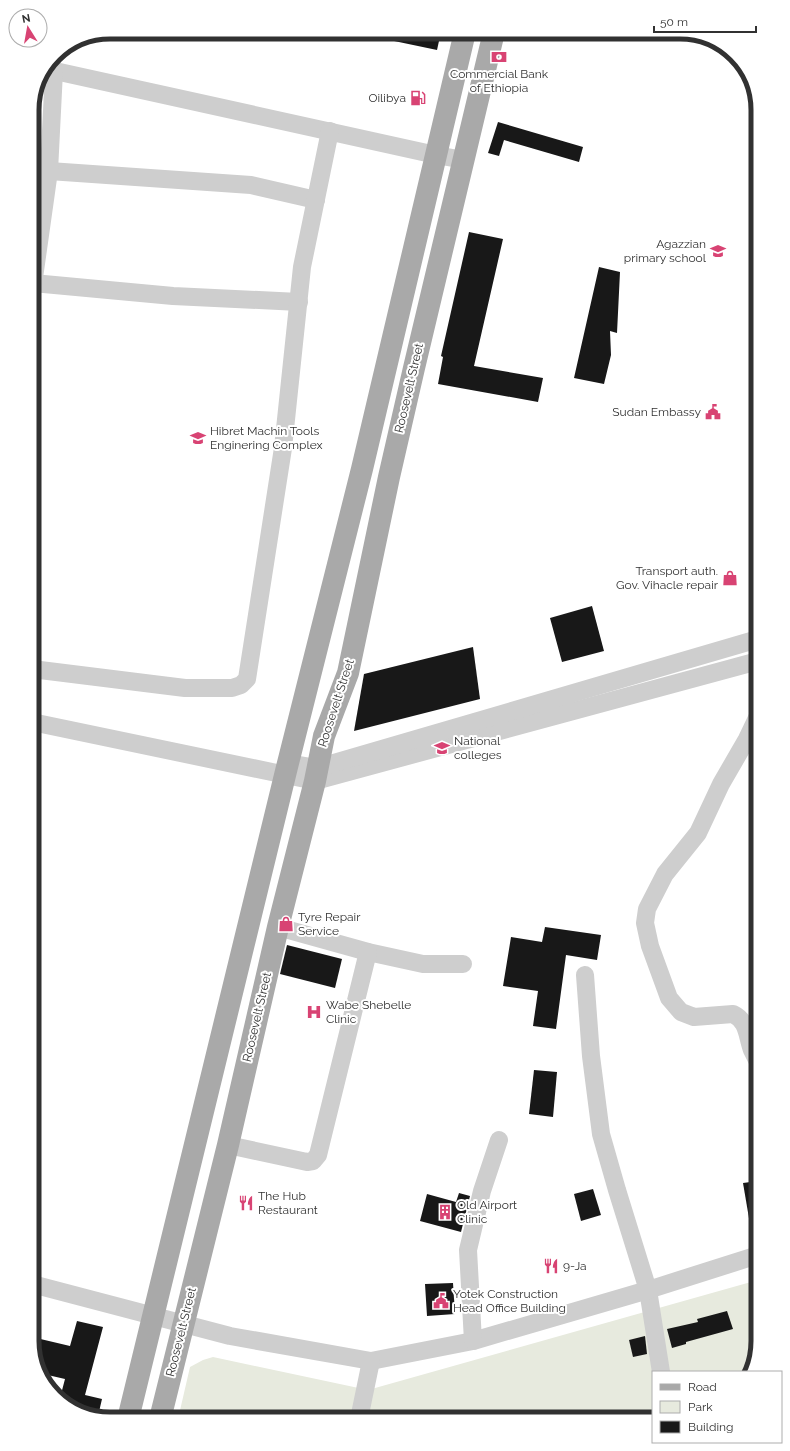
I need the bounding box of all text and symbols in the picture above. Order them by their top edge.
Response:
north arrow [8,8,48,48]
scale bar [654,8,756,34]
text: N [21,11,32,26]
text: 50 m [660,15,688,29]
bank icon: Commercial Bank of Ethiopia [490,48,508,66]
place label: Commercial Bank of Ethiopia [450,67,549,95]
fuel station icon: Oilibya [409,89,427,107]
place label: Oilibya [368,91,406,105]
place label: Agazzian primary school [624,237,707,265]
school or university icon: Agazzian primary school [709,242,727,260]
street label: Roosevelt Street [392,342,426,434]
public building icon: Sudan Embassy [704,403,722,421]
place label: Sudan Embassy [612,405,701,419]
place label: Hibret Machin Tools Enginering Complex [210,424,323,452]
school or university icon: Hibret Machin Tools Enginering Complex [189,429,207,447]
place label: Transport auth. Gov. Vihacle repair [616,564,719,592]
shop icon: Transport auth. Gov. Vihacle repair [721,569,739,587]
street label: Roosevelt Street [315,657,357,749]
place label: National colleges [454,734,502,762]
school or university icon: National colleges [433,739,451,757]
place label: Tyre Repair Service [298,910,361,938]
shop icon: Tyre Repair Service [277,915,295,933]
street label: Roosevelt Street [240,971,274,1063]
place label: Wabe Shebelle Clinic [326,998,411,1026]
hospital icon: Wabe Shebelle Clinic [305,1003,323,1021]
place label: The Hub Restaurant [258,1189,318,1217]
restaurant icon: The Hub Restaurant [237,1194,255,1212]
place label: Old Airport Clinic [457,1198,517,1226]
building icon: Old Airport Clinic [436,1203,454,1221]
restaurant icon: 9-Ja [542,1257,560,1275]
place label: 9-Ja [563,1259,587,1273]
street label: Roosevelt Street [163,1286,199,1378]
place label: Yotek Construction Head Office Building [453,1287,566,1315]
public building icon: Yotek Construction Head Office Building [432,1292,450,1310]
legend [652,1371,782,1443]
text: Road [688,1380,717,1394]
text: Park [688,1400,713,1414]
text: Building [688,1420,734,1434]

